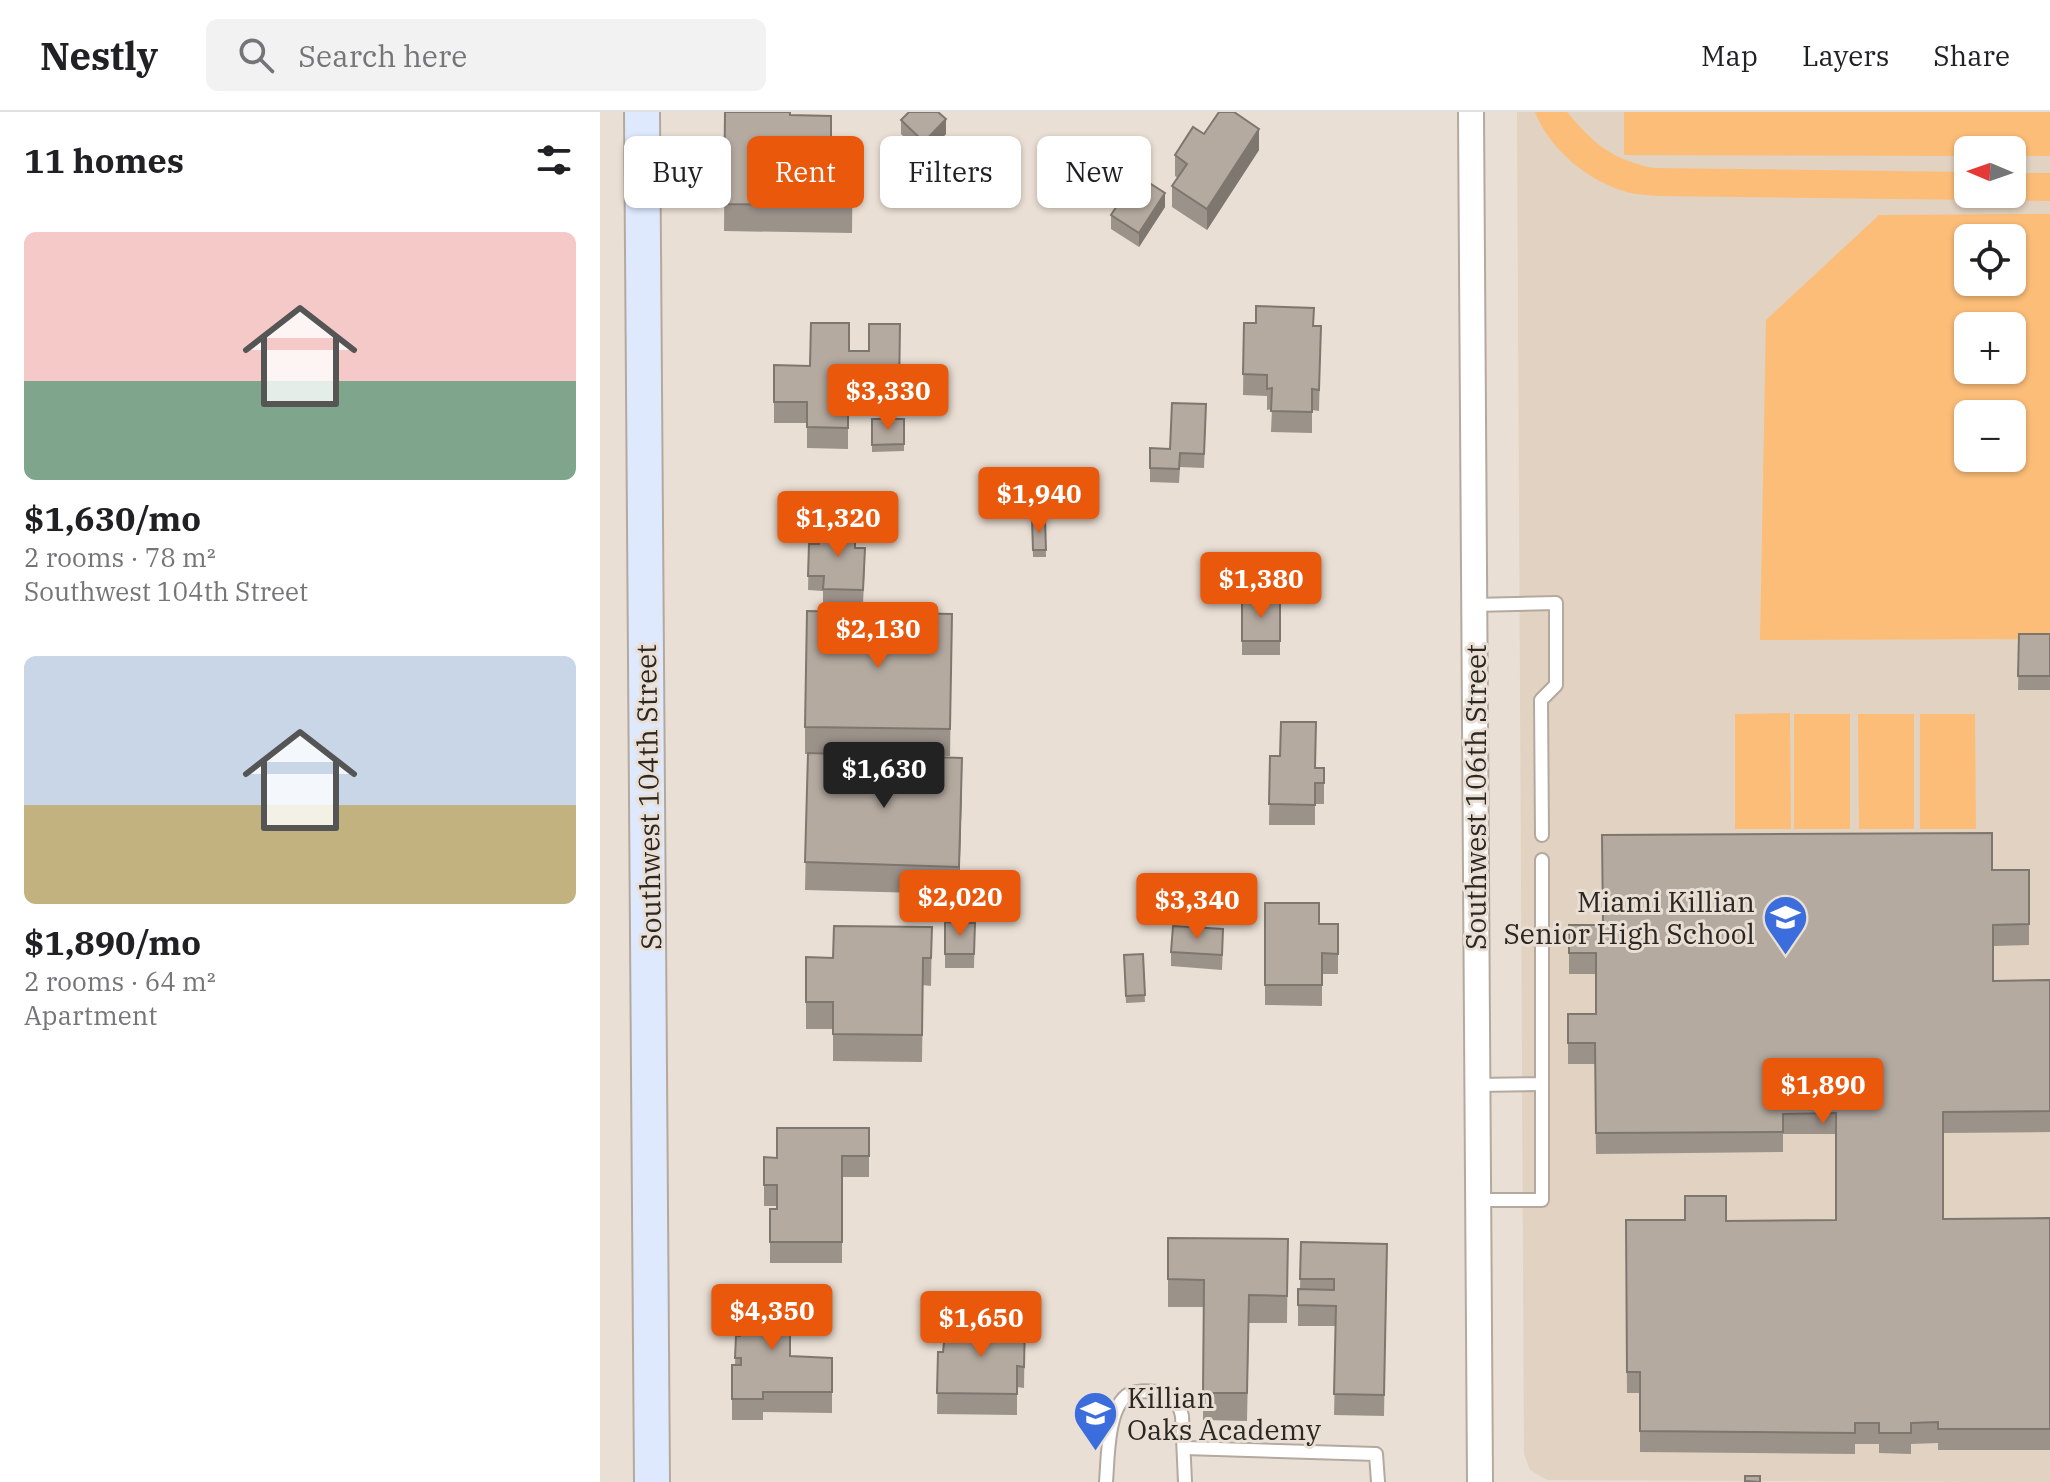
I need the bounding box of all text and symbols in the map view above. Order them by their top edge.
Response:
search box [206,19,766,91]
text: Nestly [40,31,158,80]
icon: search [234,33,278,77]
text: Search here [298,36,467,75]
text: Map [1701,37,1758,74]
text: Layers [1802,37,1889,74]
text: Share [1933,37,2010,74]
chip: Buy [624,136,731,208]
chip: Rent [747,136,864,208]
chip: Filters [880,136,1021,208]
chip: New [1037,136,1151,208]
north arrow [1954,136,2026,208]
map controls [1954,136,2026,472]
text: 11 homes [24,138,184,182]
icon: filters [532,138,576,182]
button: locate [1954,224,2026,296]
icon: home [228,284,372,428]
button: + [1954,312,2026,384]
pin: $3,330 [823,364,953,432]
text: $3,330 [845,373,931,407]
button: − [1954,400,2026,472]
pin: $1,940 [974,467,1104,535]
text: $1,940 [996,476,1082,510]
pin: $1,320 [773,491,903,559]
text: $1,630/mo [24,496,201,540]
text: $1,320 [795,500,881,534]
text: 2 rooms · 78 m² [24,540,216,574]
pin: $1,380 [1196,552,1326,620]
text: $1,380 [1218,561,1304,595]
text: Southwest 104th Street [24,574,308,608]
pin: $2,130 [813,602,943,670]
text: $2,130 [835,611,921,645]
street label: Southwest 104th Street [627,644,669,950]
street label: Southwest 106th Street [1457,644,1494,950]
icon: home [228,708,372,852]
pin: $1,630 [819,742,949,810]
text: $1,630 [841,751,927,785]
pin: $2,020 [895,870,1025,938]
pin: $3,340 [1132,873,1262,941]
text: $2,020 [917,879,1003,913]
text: $3,340 [1154,882,1240,916]
place label: Miami Killian Senior High School [1503,883,1755,952]
school or university icon: Miami Killian Senior High School [1762,893,1810,956]
text: $1,890/mo [24,920,201,964]
text: 2 rooms · 64 m² [24,964,216,998]
text: Apartment [24,998,157,1032]
pin: $1,890 [1758,1058,1888,1126]
text: $1,890 [1780,1067,1866,1101]
pin: $4,350 [707,1284,837,1352]
pin: $1,650 [916,1291,1046,1359]
text: $4,350 [729,1293,815,1327]
text: $1,650 [938,1300,1024,1334]
place label: Killian Oaks Academy [1127,1379,1321,1448]
school or university icon: Killian Oaks Academy [1072,1389,1120,1452]

